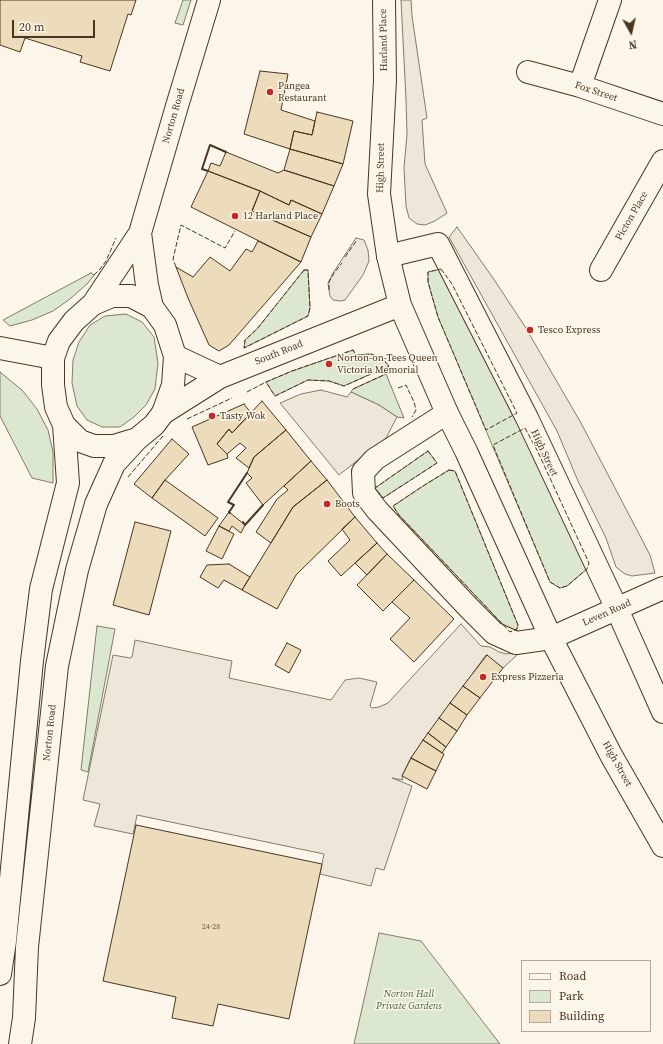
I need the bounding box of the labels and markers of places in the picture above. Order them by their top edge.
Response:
place label: Pangea Restaurant [278,80,326,104]
marker: Pangea Restaurant [265,87,275,97]
place label: 12 Harland Place [243,210,318,222]
marker: 12 Harland Place [230,211,240,221]
place label: Tesco Express [538,324,600,336]
marker: Tesco Express [525,325,535,335]
place label: Norton-on-Tees Queen Victoria Memorial [337,352,438,376]
marker: Norton-on-Tees Queen Victoria Memorial [324,359,334,369]
place label: Tasty Wok [220,410,266,422]
marker: Tasty Wok [207,411,217,421]
place label: Boots [335,498,360,510]
marker: Boots [322,499,332,509]
place label: Express Pizzeria [491,671,564,683]
marker: Express Pizzeria [478,672,488,682]

